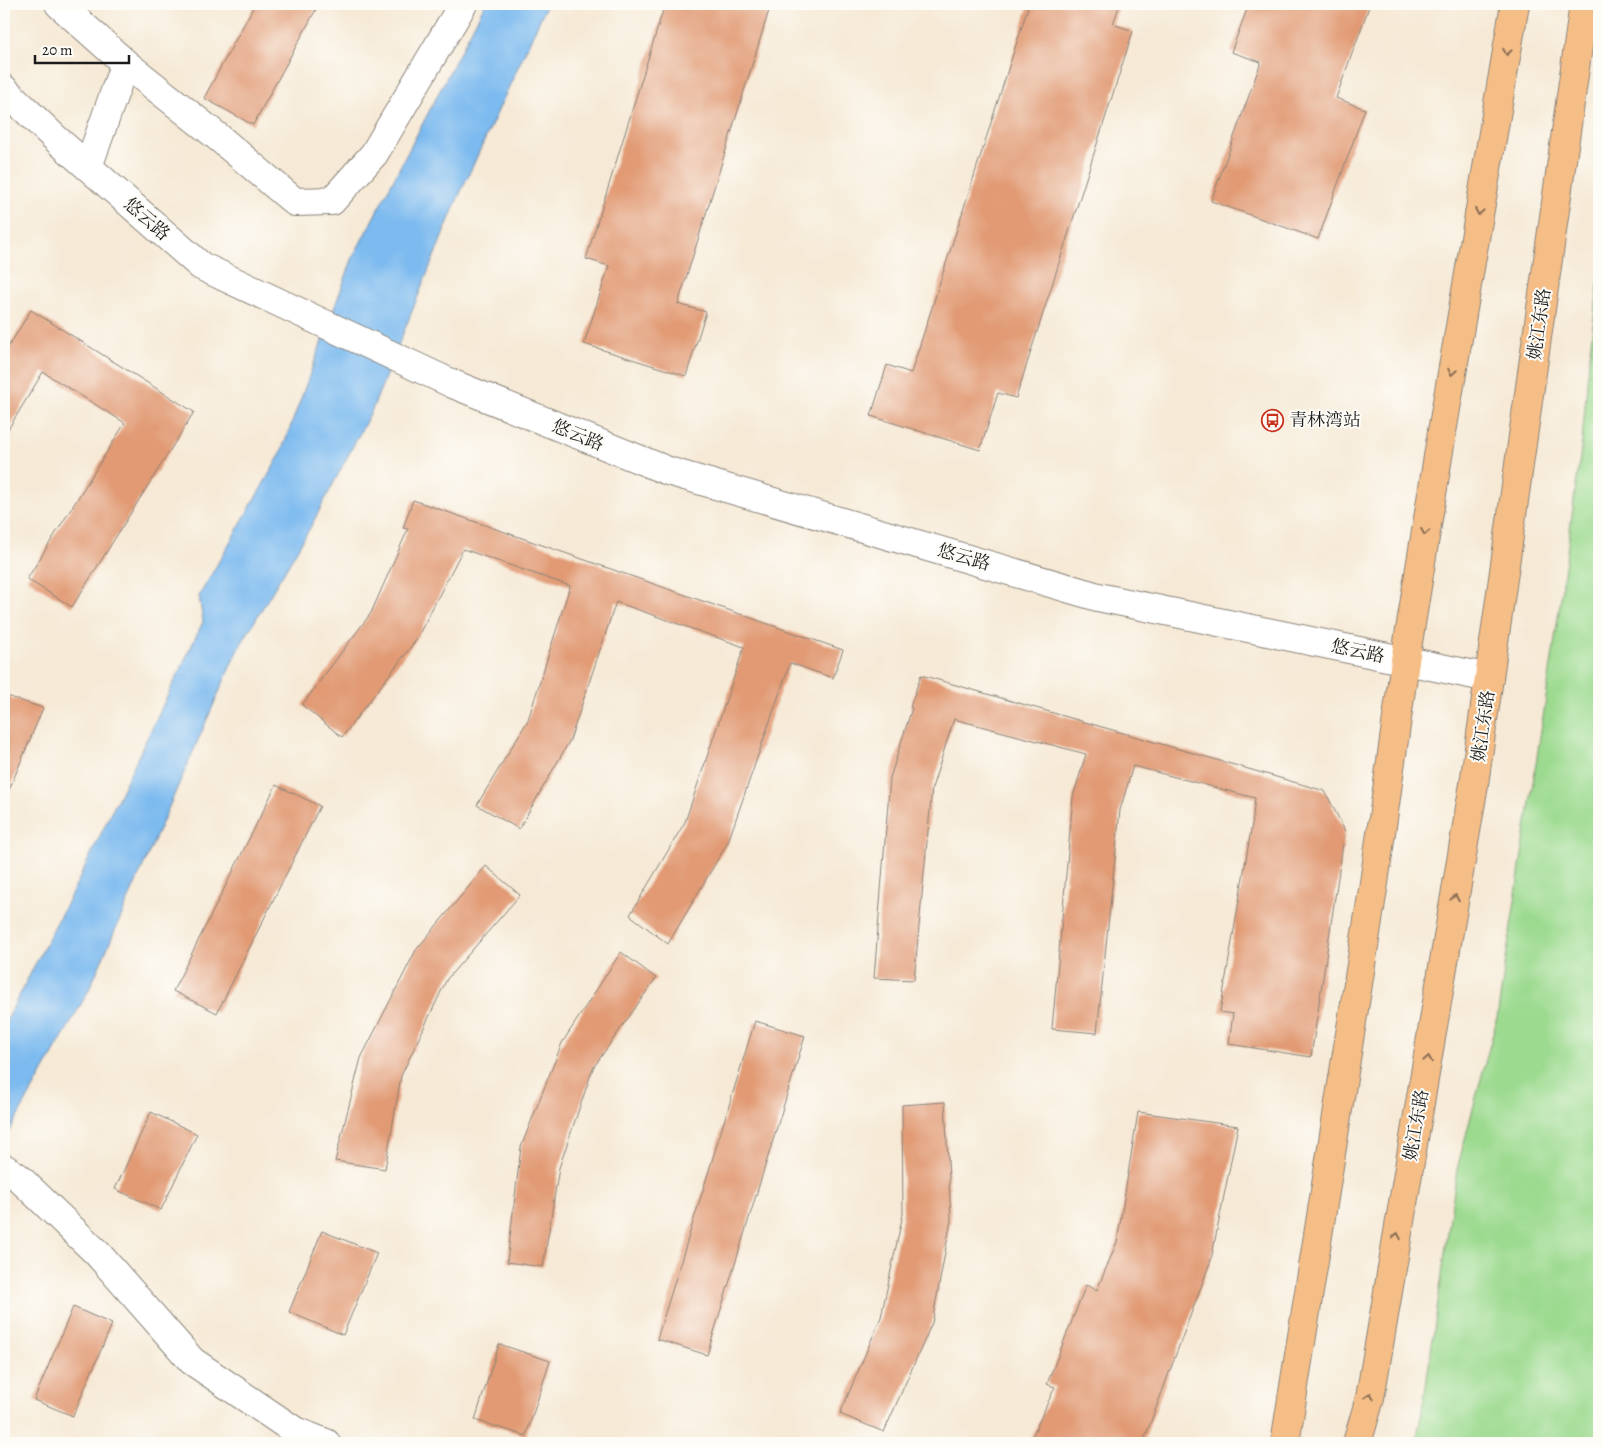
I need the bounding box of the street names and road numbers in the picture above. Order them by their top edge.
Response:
street label: 悠云路 [119,192,175,246]
street label: 姚江东路 [1522,287,1556,361]
street label: 悠云路 [548,414,608,456]
street label: 悠云路 [935,538,993,576]
street label: 悠云路 [1329,634,1387,668]
street label: 姚江东路 [1466,689,1500,763]
street label: 姚江东路 [1398,1087,1434,1163]

